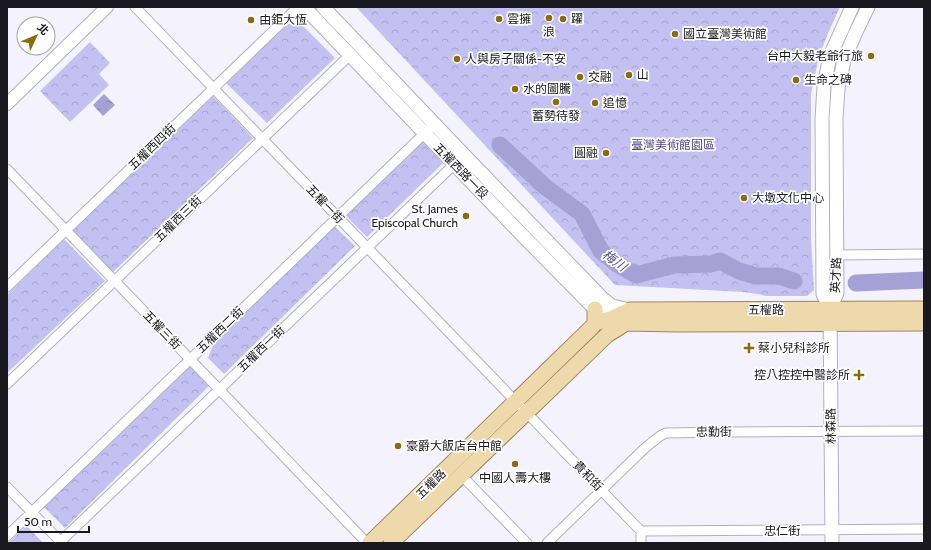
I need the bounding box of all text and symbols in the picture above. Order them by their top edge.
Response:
place label: 雲擁 [507,11,531,26]
place label: 躍 [571,11,583,26]
place label: 由鉅大恆 [259,12,307,27]
marker: 浪 [544,13,554,23]
marker: 雲擁 [494,14,504,24]
marker: 躍 [558,14,568,24]
marker: 由鉅大恆 [246,15,256,25]
north arrow [16,16,56,56]
text: 北 [34,20,52,38]
place label: 浪 [543,24,555,39]
place label: 國立臺灣美術館 [683,26,767,41]
marker: 國立臺灣美術館 [670,29,680,39]
place label: 台中大毅老爺行旅 [767,48,863,63]
place label: 人與房子關係-不安 [465,51,566,66]
marker: 台中大毅老爺行旅 [866,51,876,61]
marker: 人與房子關係-不安 [452,54,462,64]
place label: 山 [637,67,649,82]
place label: 交融 [588,69,612,84]
marker: 山 [624,70,634,80]
marker: 交融 [575,72,585,82]
place label: 生命之碑 [804,72,852,87]
marker: 生命之碑 [791,75,801,85]
place label: 水的圖騰 [523,81,571,96]
marker: 水的圖騰 [510,84,520,94]
place label: 追憶 [603,95,627,110]
marker: 蓄勢待發 [551,97,561,107]
marker: 追憶 [590,98,600,108]
place label: 蓄勢待發 [532,108,580,123]
street label: 五權西四街 [125,120,178,173]
park label: 臺灣美術館園區 [631,137,715,152]
street label: 五權西路一段 [431,140,492,202]
place label: 圓融 [574,145,598,160]
marker: 圓融 [601,148,611,158]
street label: 五權一街 [303,181,347,226]
place label: 大墩文化中心 [752,190,824,205]
street label: 五權西三街 [151,192,204,245]
marker: 大墩文化中心 [739,193,749,203]
place label: St. James Episcopal Church [372,201,458,230]
marker: St. James Episcopal Church [461,211,471,221]
water label: 梅川 [600,246,632,275]
street label: 英才路 [827,257,844,293]
street label: 五權路 [748,302,784,317]
street label: 五權西二街 [193,303,246,356]
street label: 五權三街 [140,307,184,352]
street label: 五權西一街 [234,322,287,375]
place label: 蔡小兒科診所 [758,340,830,355]
marker: 蔡小兒科診所 [743,342,755,354]
place label: 控八控控中醫診所 [754,367,850,382]
marker: 控八控控中醫診所 [853,369,865,381]
street label: 林森路 [823,408,838,444]
street label: 忠勤街 [696,424,732,439]
place label: 豪爵大飯店台中館 [406,438,502,453]
marker: 豪爵大飯店台中館 [393,441,403,451]
street label: 貴和街 [570,457,606,494]
marker: 中國人壽大樓 [510,459,520,469]
street label: 五權路 [412,466,449,502]
place label: 中國人壽大樓 [479,470,551,485]
scale bar [18,508,89,534]
text: 50 m [24,514,52,529]
street label: 忠仁街 [764,523,800,538]

